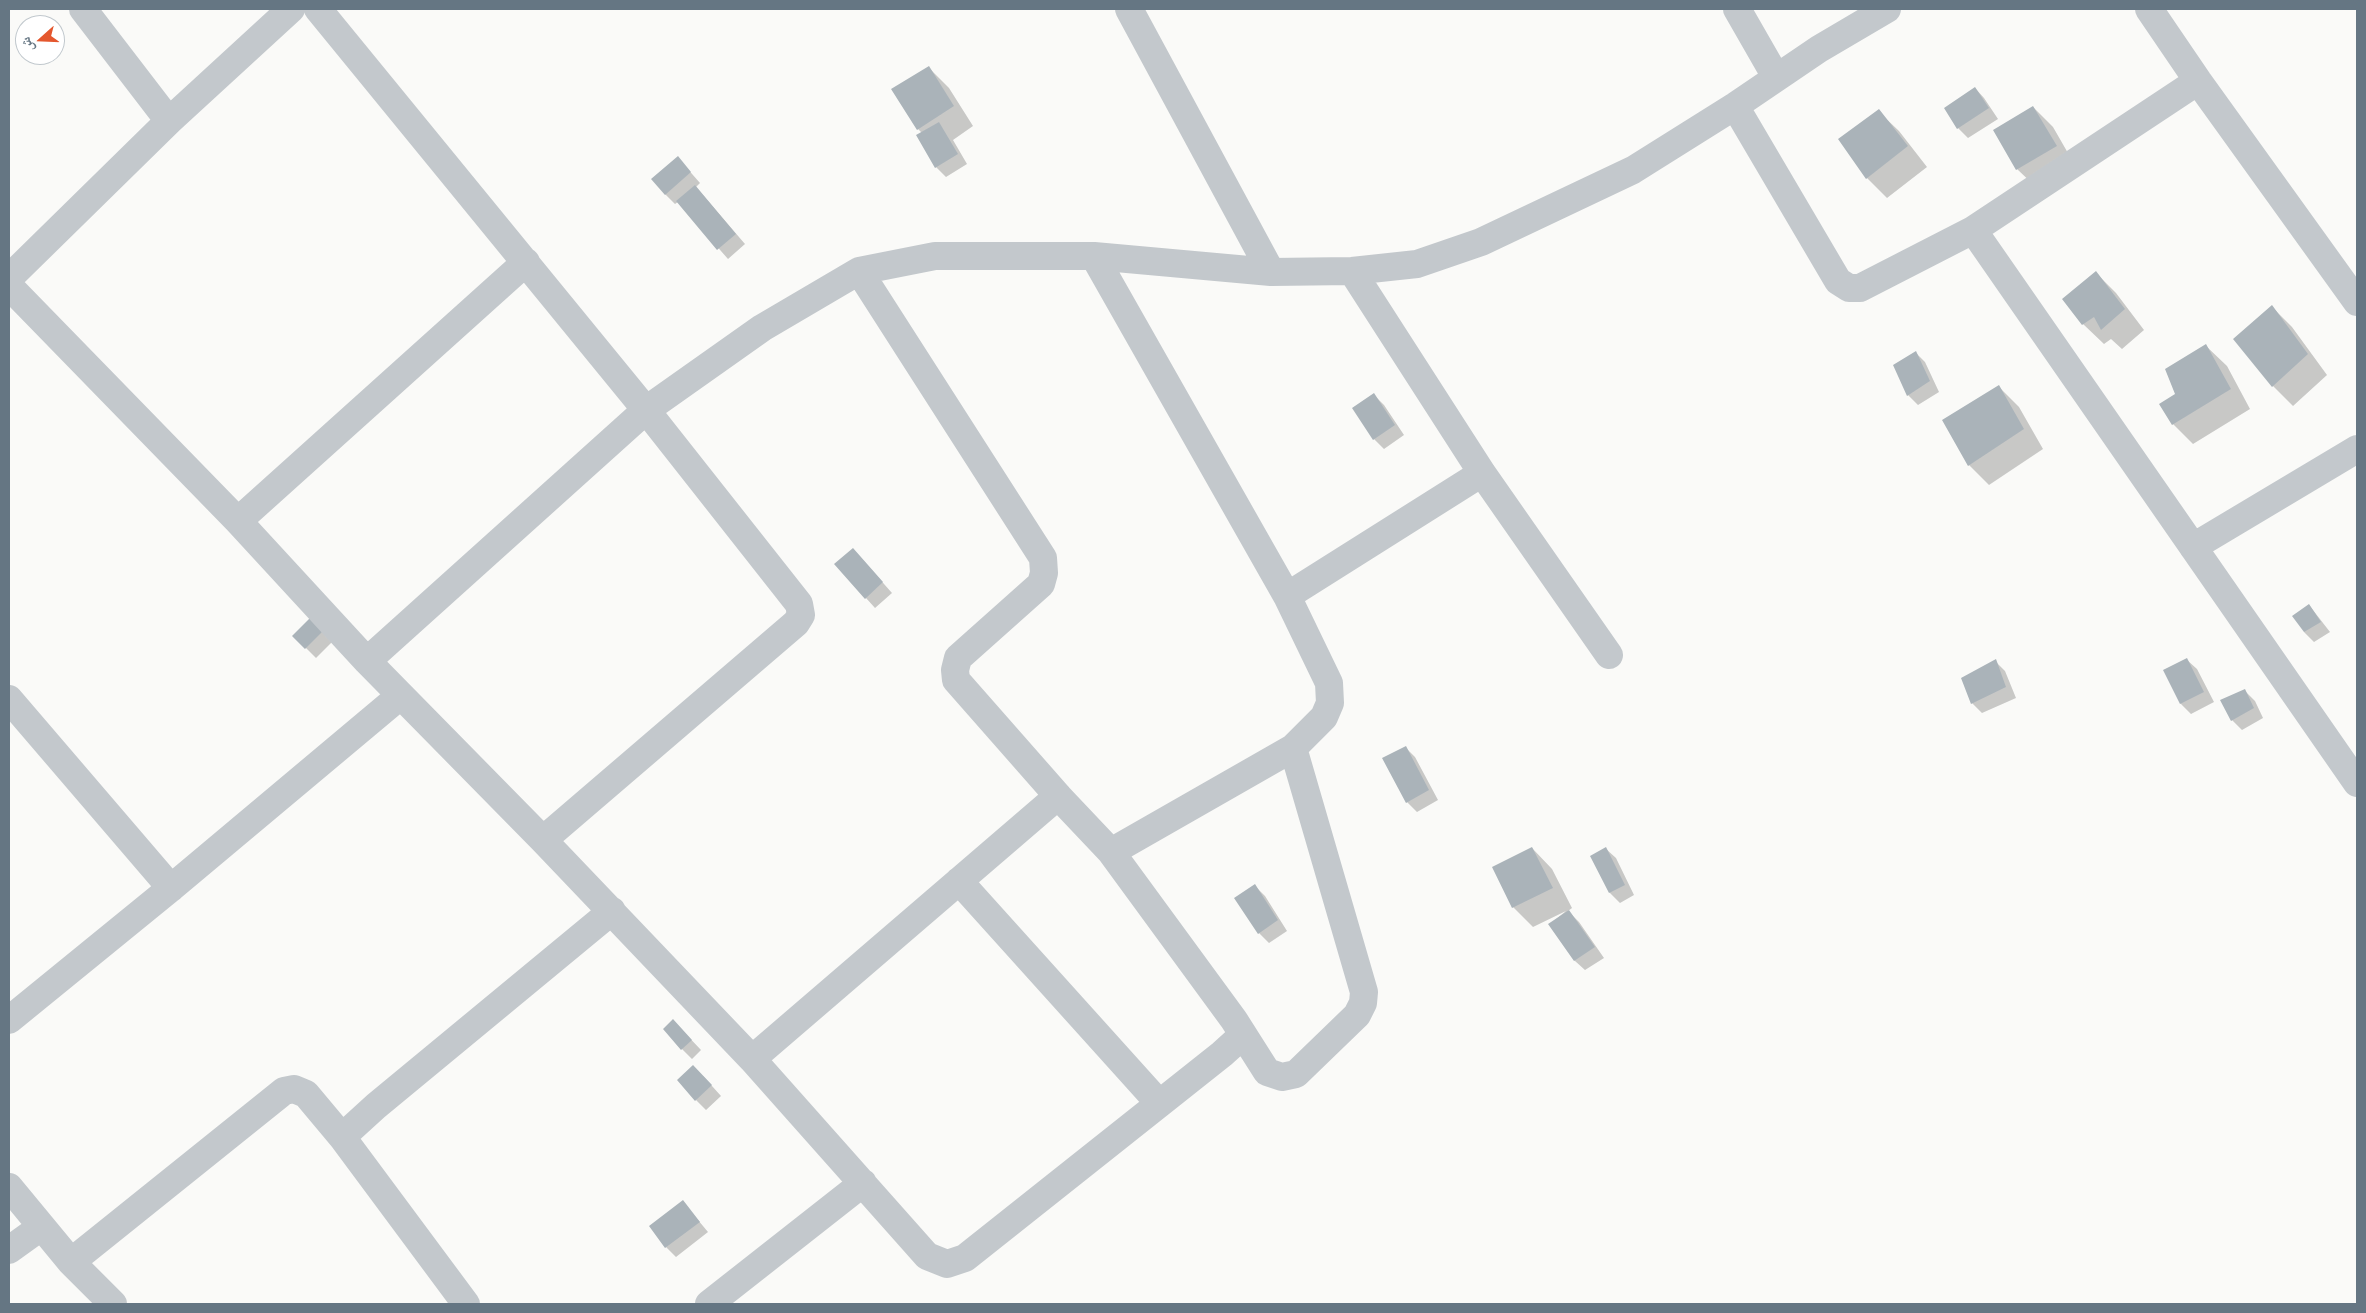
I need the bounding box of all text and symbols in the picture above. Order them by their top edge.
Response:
north arrow [15,15,65,65]
text: ش [16,35,38,55]

